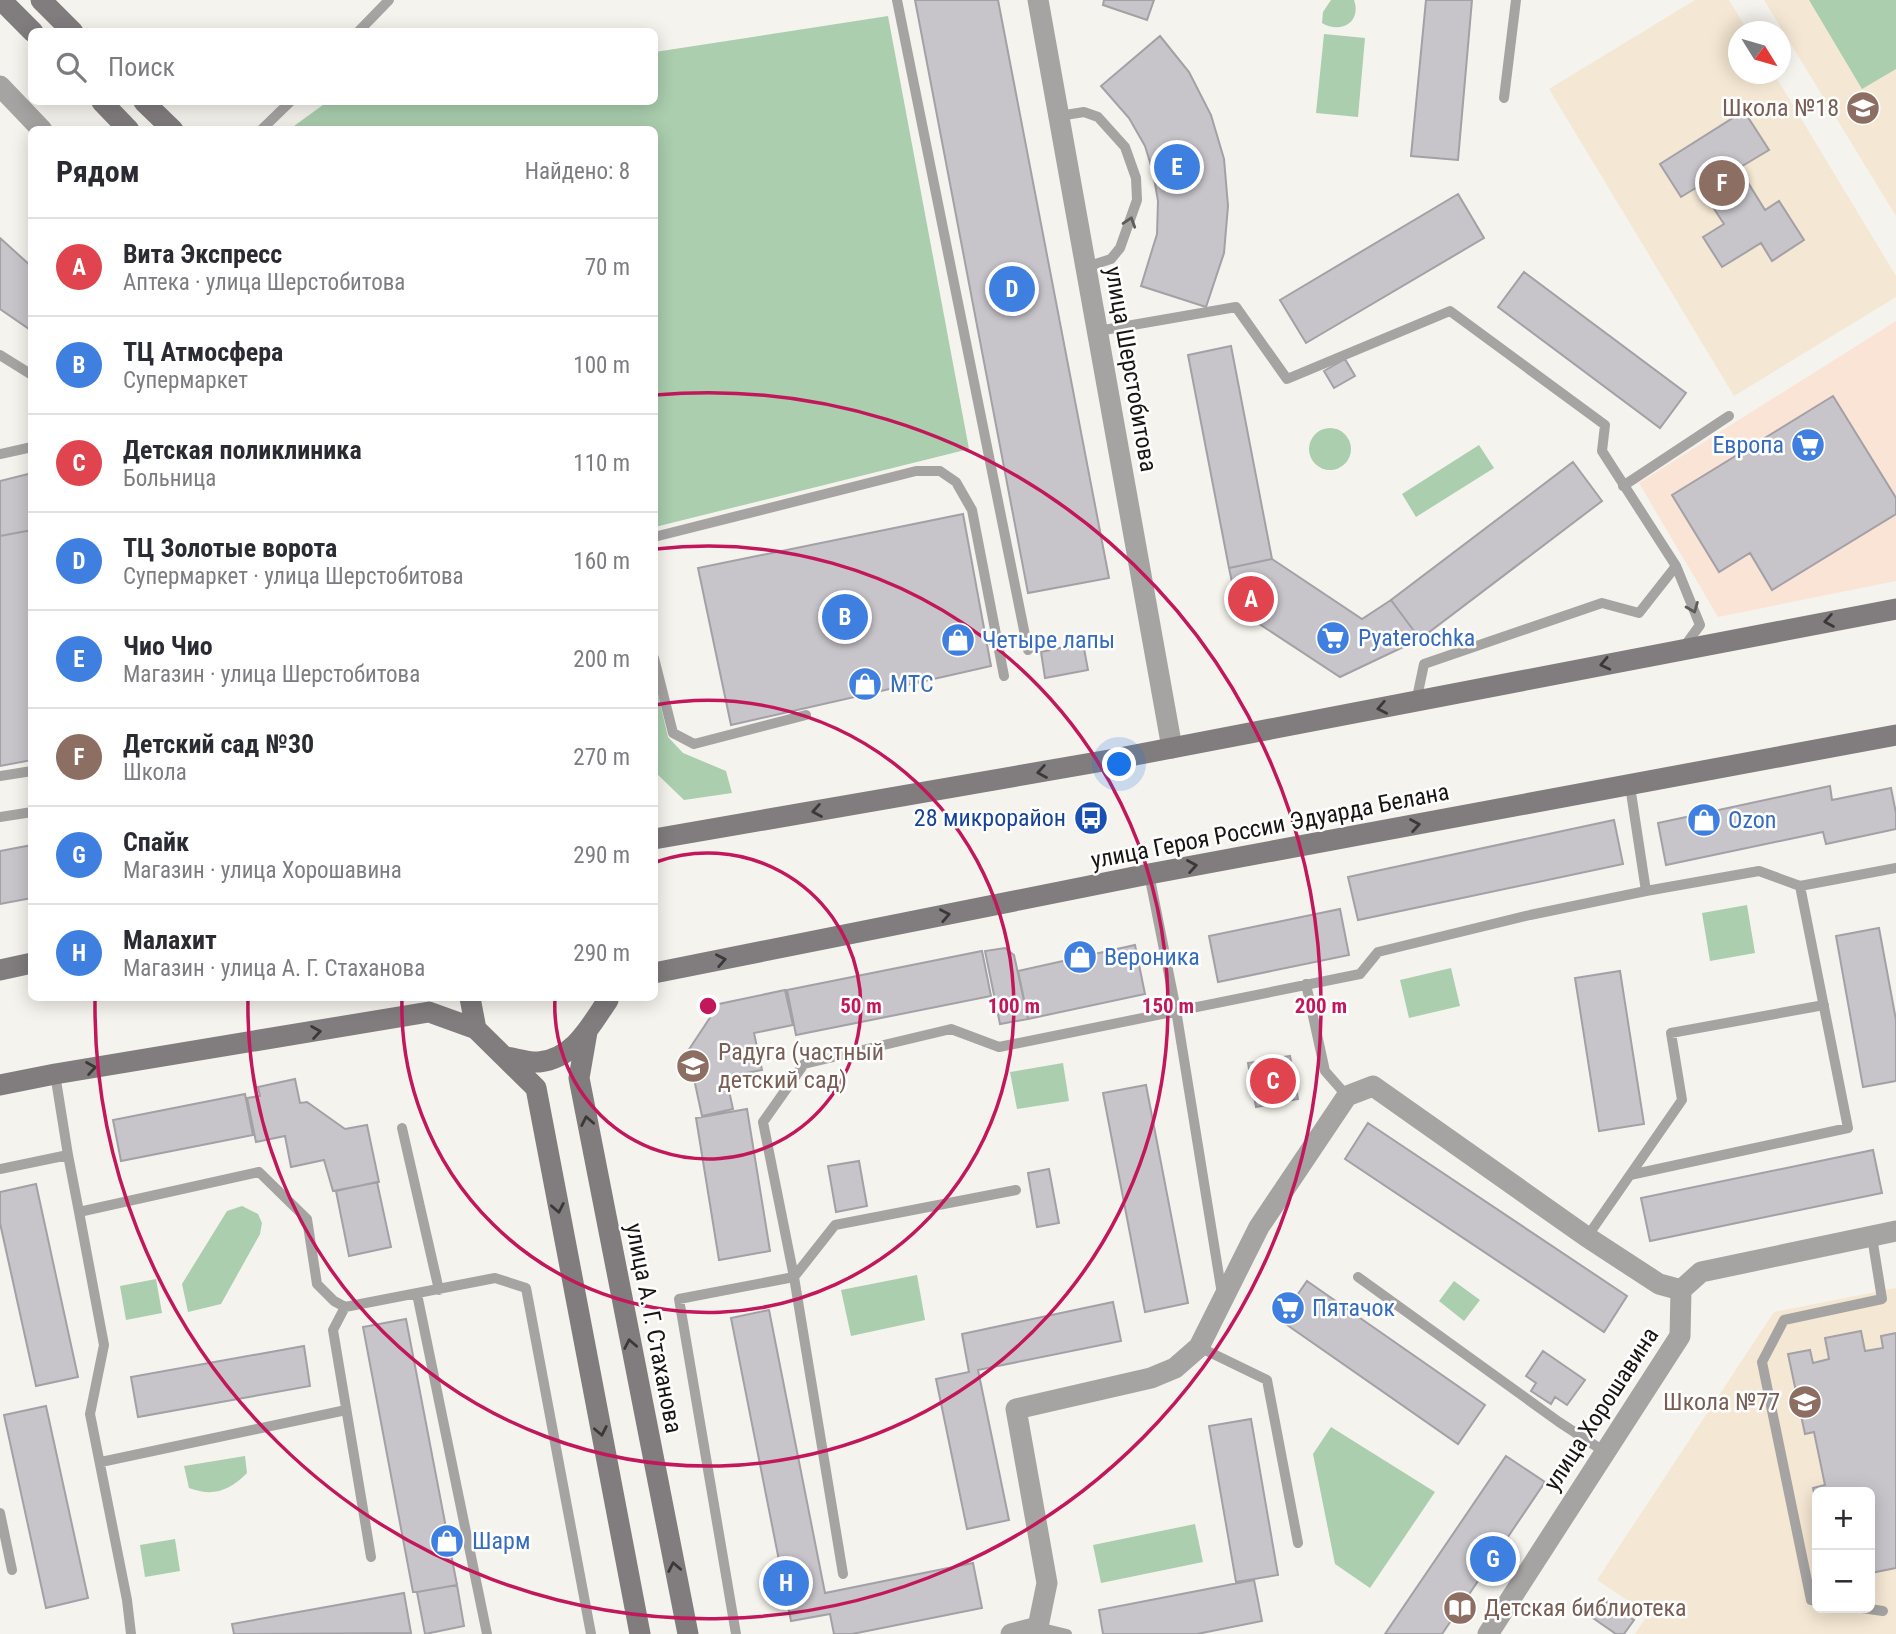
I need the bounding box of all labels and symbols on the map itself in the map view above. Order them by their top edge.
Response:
north arrow [1728,21,1791,84]
school or university icon: Школа №18 [1844,89,1882,127]
place label: Школа №18 [1722,94,1839,122]
pin: E [1154,141,1200,193]
pin: F [1699,157,1745,209]
one-way arrow [1122,216,1137,228]
pin: D [989,263,1035,315]
street label: улица Шерстобитова [1099,264,1163,474]
supermarket icon: Европа [1789,426,1827,464]
place label: Европа [1712,431,1784,459]
pin: A [1228,573,1274,625]
pin: B [822,591,868,643]
one-way arrow [1684,602,1698,614]
one-way arrow [1823,613,1835,628]
supermarket icon: Pyaterochka [1314,619,1352,657]
shop icon: Четыре лапы [939,621,977,659]
place label: Pyaterochka [1358,624,1475,652]
place label: Четыре лапы [982,626,1115,654]
one-way arrow [1599,655,1611,670]
shop icon: МТС [846,665,884,703]
place label: МТС [890,670,934,698]
one-way arrow [1376,700,1388,715]
your location [1102,747,1136,781]
one-way arrow [1036,764,1047,779]
street label: улица Героя России Эдуарда Белана [1088,777,1452,875]
bus stop icon: 28 микрорайон [1072,799,1110,837]
shop icon: Ozon [1685,801,1723,839]
one-way arrow [811,803,823,818]
place label: 28 микрорайон [914,804,1066,832]
place label: Ozon [1728,806,1776,834]
one-way arrow [1409,818,1421,833]
one-way arrow [1186,859,1198,874]
one-way arrow [939,909,951,924]
shop icon: Вероника [1061,938,1099,976]
place label: Вероника [1104,943,1200,971]
one-way arrow [715,953,727,968]
centre of rings [696,994,720,1018]
text: 50 m [840,994,882,1018]
text: 100 m [988,994,1040,1018]
text: 150 m [1142,994,1194,1018]
text: 200 m [1295,994,1347,1018]
one-way arrow [310,1025,322,1040]
place label: Радуга (частный детский сад) [718,1038,884,1094]
school or university icon: Радуга (частный детский сад) [674,1047,712,1085]
pin: C [1250,1055,1296,1107]
one-way arrow [85,1061,97,1076]
one-way arrow [580,1115,595,1127]
one-way arrow [550,1202,565,1214]
street label: улица А. Г. Стаханова [620,1221,688,1435]
supermarket icon: Пятачок [1269,1289,1307,1327]
place label: Пятачок [1312,1294,1396,1322]
street label: улица Хорошавина [1538,1322,1664,1496]
one-way arrow [623,1338,638,1350]
school or university icon: Школа №77 [1786,1383,1824,1421]
place label: Школа №77 [1663,1388,1780,1416]
one-way arrow [593,1425,608,1437]
shop icon: Шарм [428,1522,466,1560]
place label: Шарм [472,1527,530,1555]
pin: G [1470,1533,1516,1585]
pin: H [763,1557,809,1609]
one-way arrow [668,1561,683,1573]
library icon: Детская библиотека [1441,1589,1479,1627]
place label: Детская библиотека [1484,1594,1687,1622]

